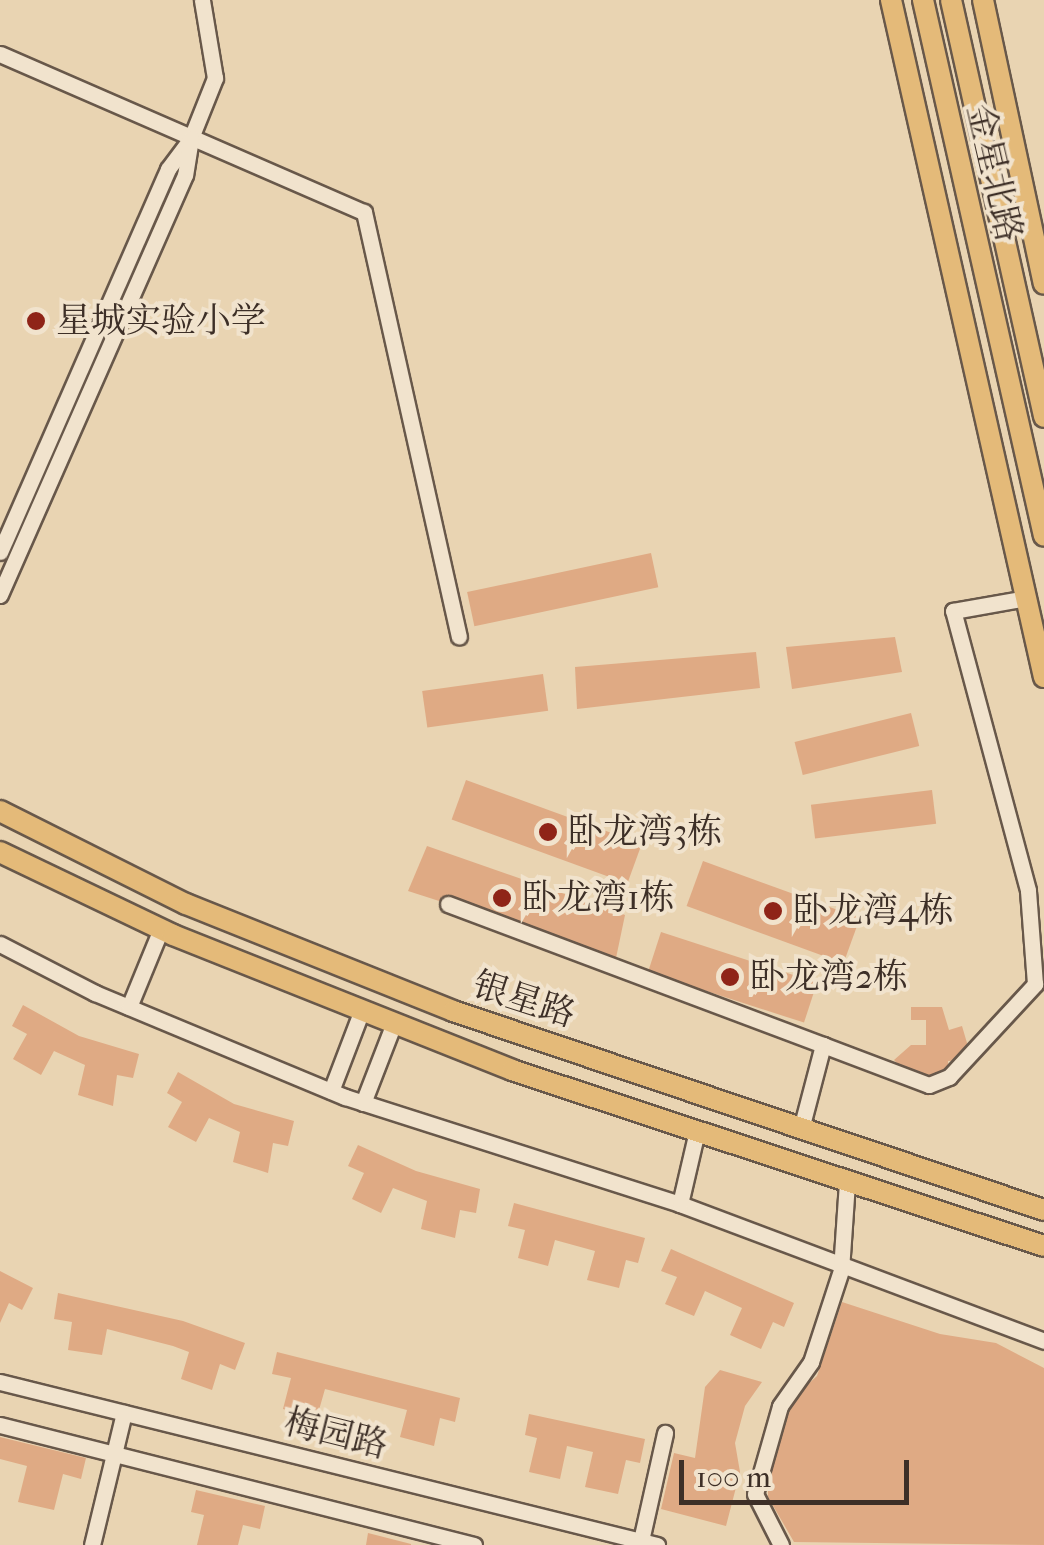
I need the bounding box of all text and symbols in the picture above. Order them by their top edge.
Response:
street label: 金星北路 [958,100,1030,246]
place label: 星城实验小学 [56,300,266,342]
marker: 星城实验小学 [25,310,47,332]
place label: 卧龙湾3栋 [568,811,722,853]
marker: 卧龙湾3栋 [537,821,559,843]
place label: 卧龙湾1栋 [522,877,674,919]
marker: 卧龙湾1栋 [491,887,513,909]
place label: 卧龙湾4栋 [793,890,954,932]
marker: 卧龙湾4栋 [762,900,784,922]
place label: 卧龙湾2栋 [750,956,908,998]
street label: 银星路 [468,964,580,1036]
marker: 卧龙湾2栋 [719,966,741,988]
street label: 梅园路 [280,1401,392,1467]
scale bar [684,1440,914,1502]
text: 100 m [696,1460,771,1495]

